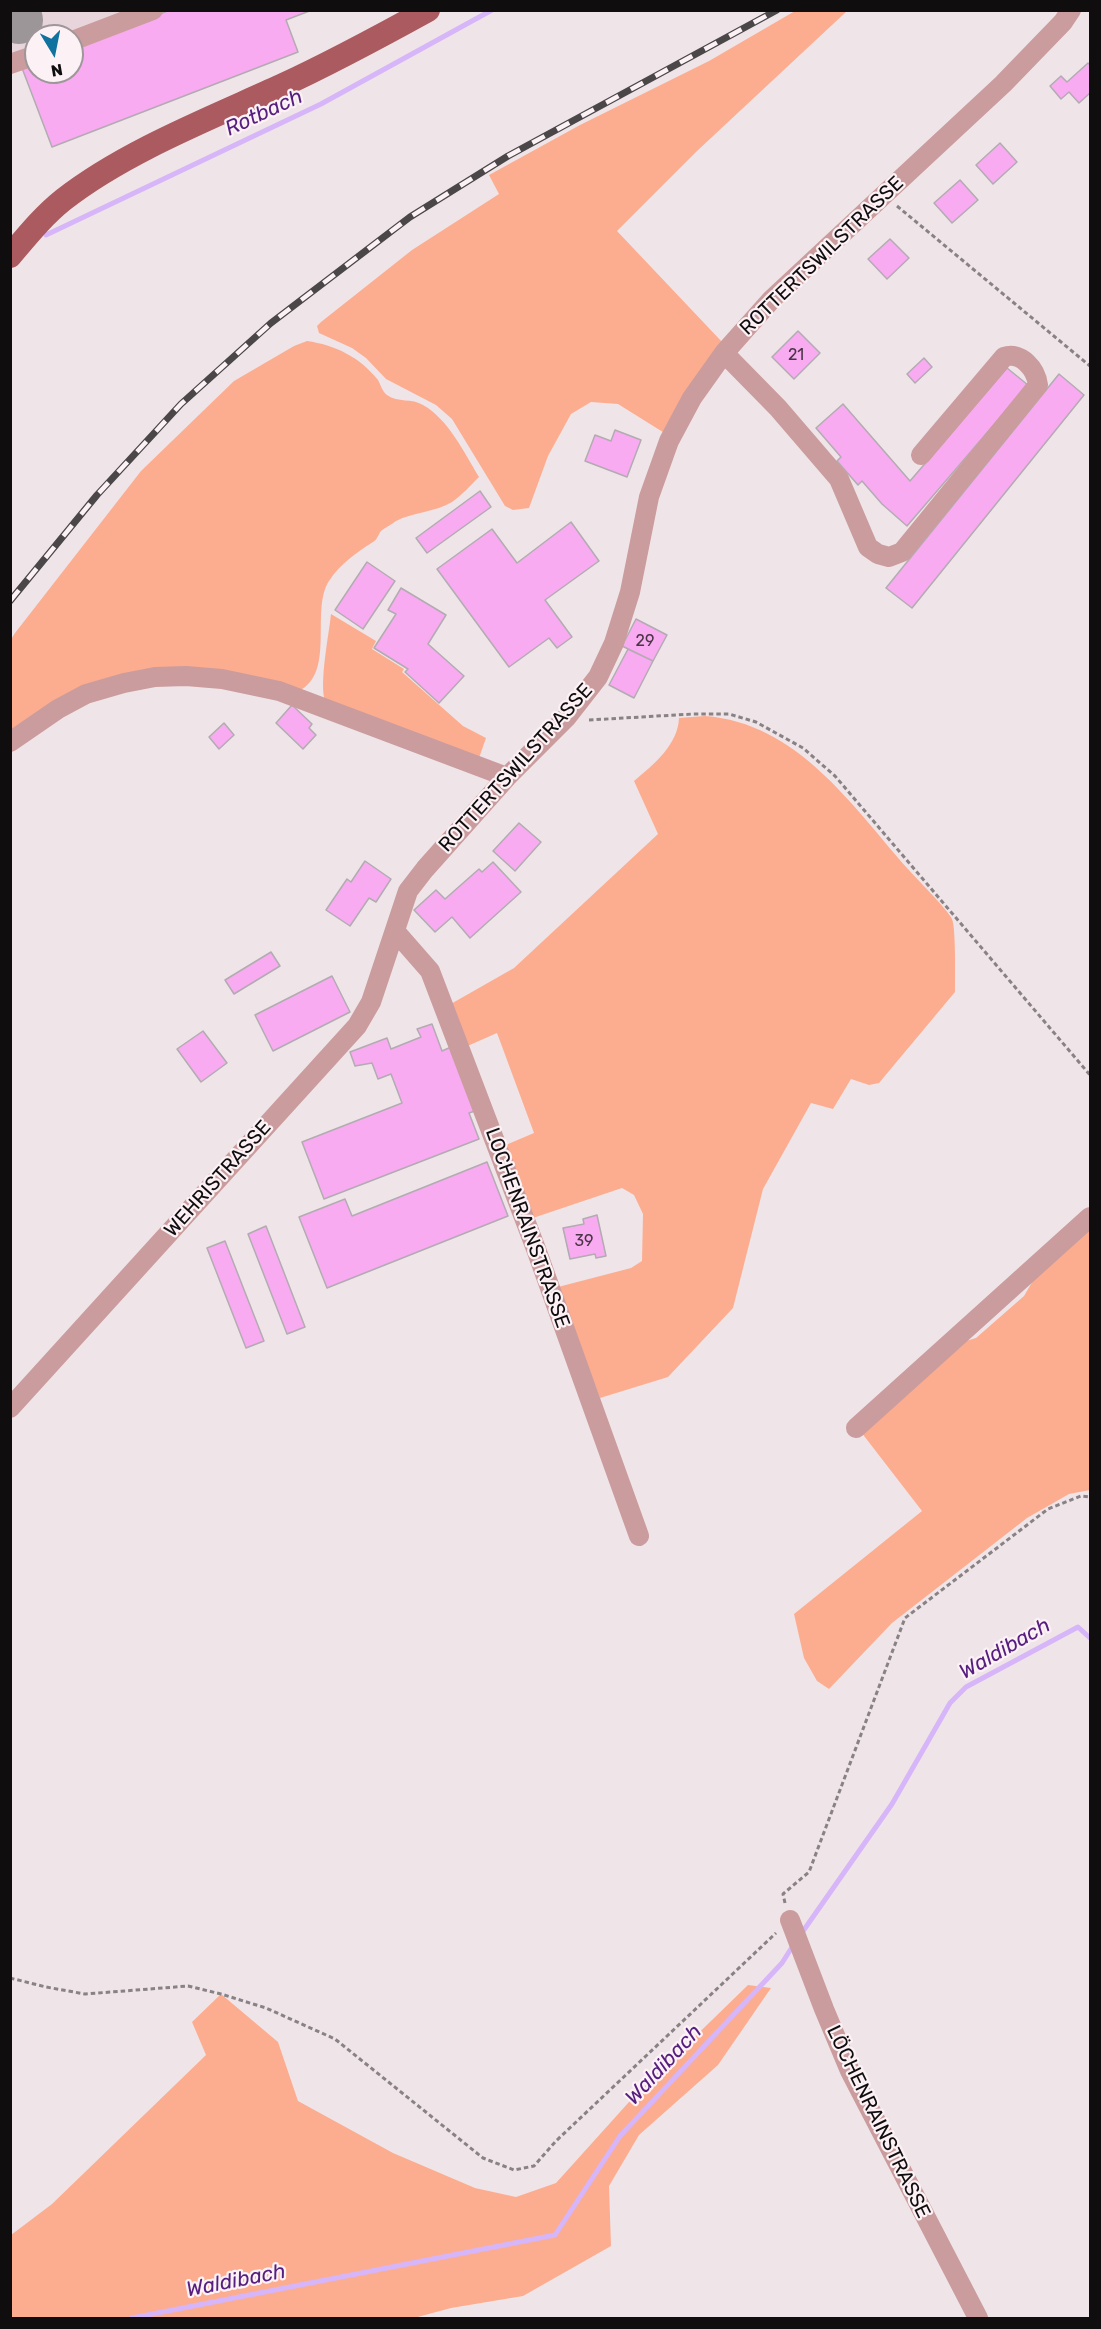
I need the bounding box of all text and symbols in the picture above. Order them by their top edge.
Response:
north arrow [24,24,84,84]
text: N [50,60,64,81]
water label: Rotbach [221,84,307,142]
street label: ROTTERTSWILSTRASSE [735,172,909,340]
house number: 21 [788,345,804,365]
house number: 29 [636,631,654,651]
street label: ROTTERTSWILSTRASSE [434,679,598,857]
street label: WEHRISTRASSE [160,1116,276,1242]
street label: LOCHENRAINSTRASSE [480,1125,574,1331]
house number: 39 [574,1231,594,1251]
water label: Waldibach [955,1613,1055,1685]
water label: Waldibach [620,2020,708,2110]
street label: LÖCHENRAINSTRASSE [821,2022,935,2222]
water label: Waldibach [184,2259,288,2303]

